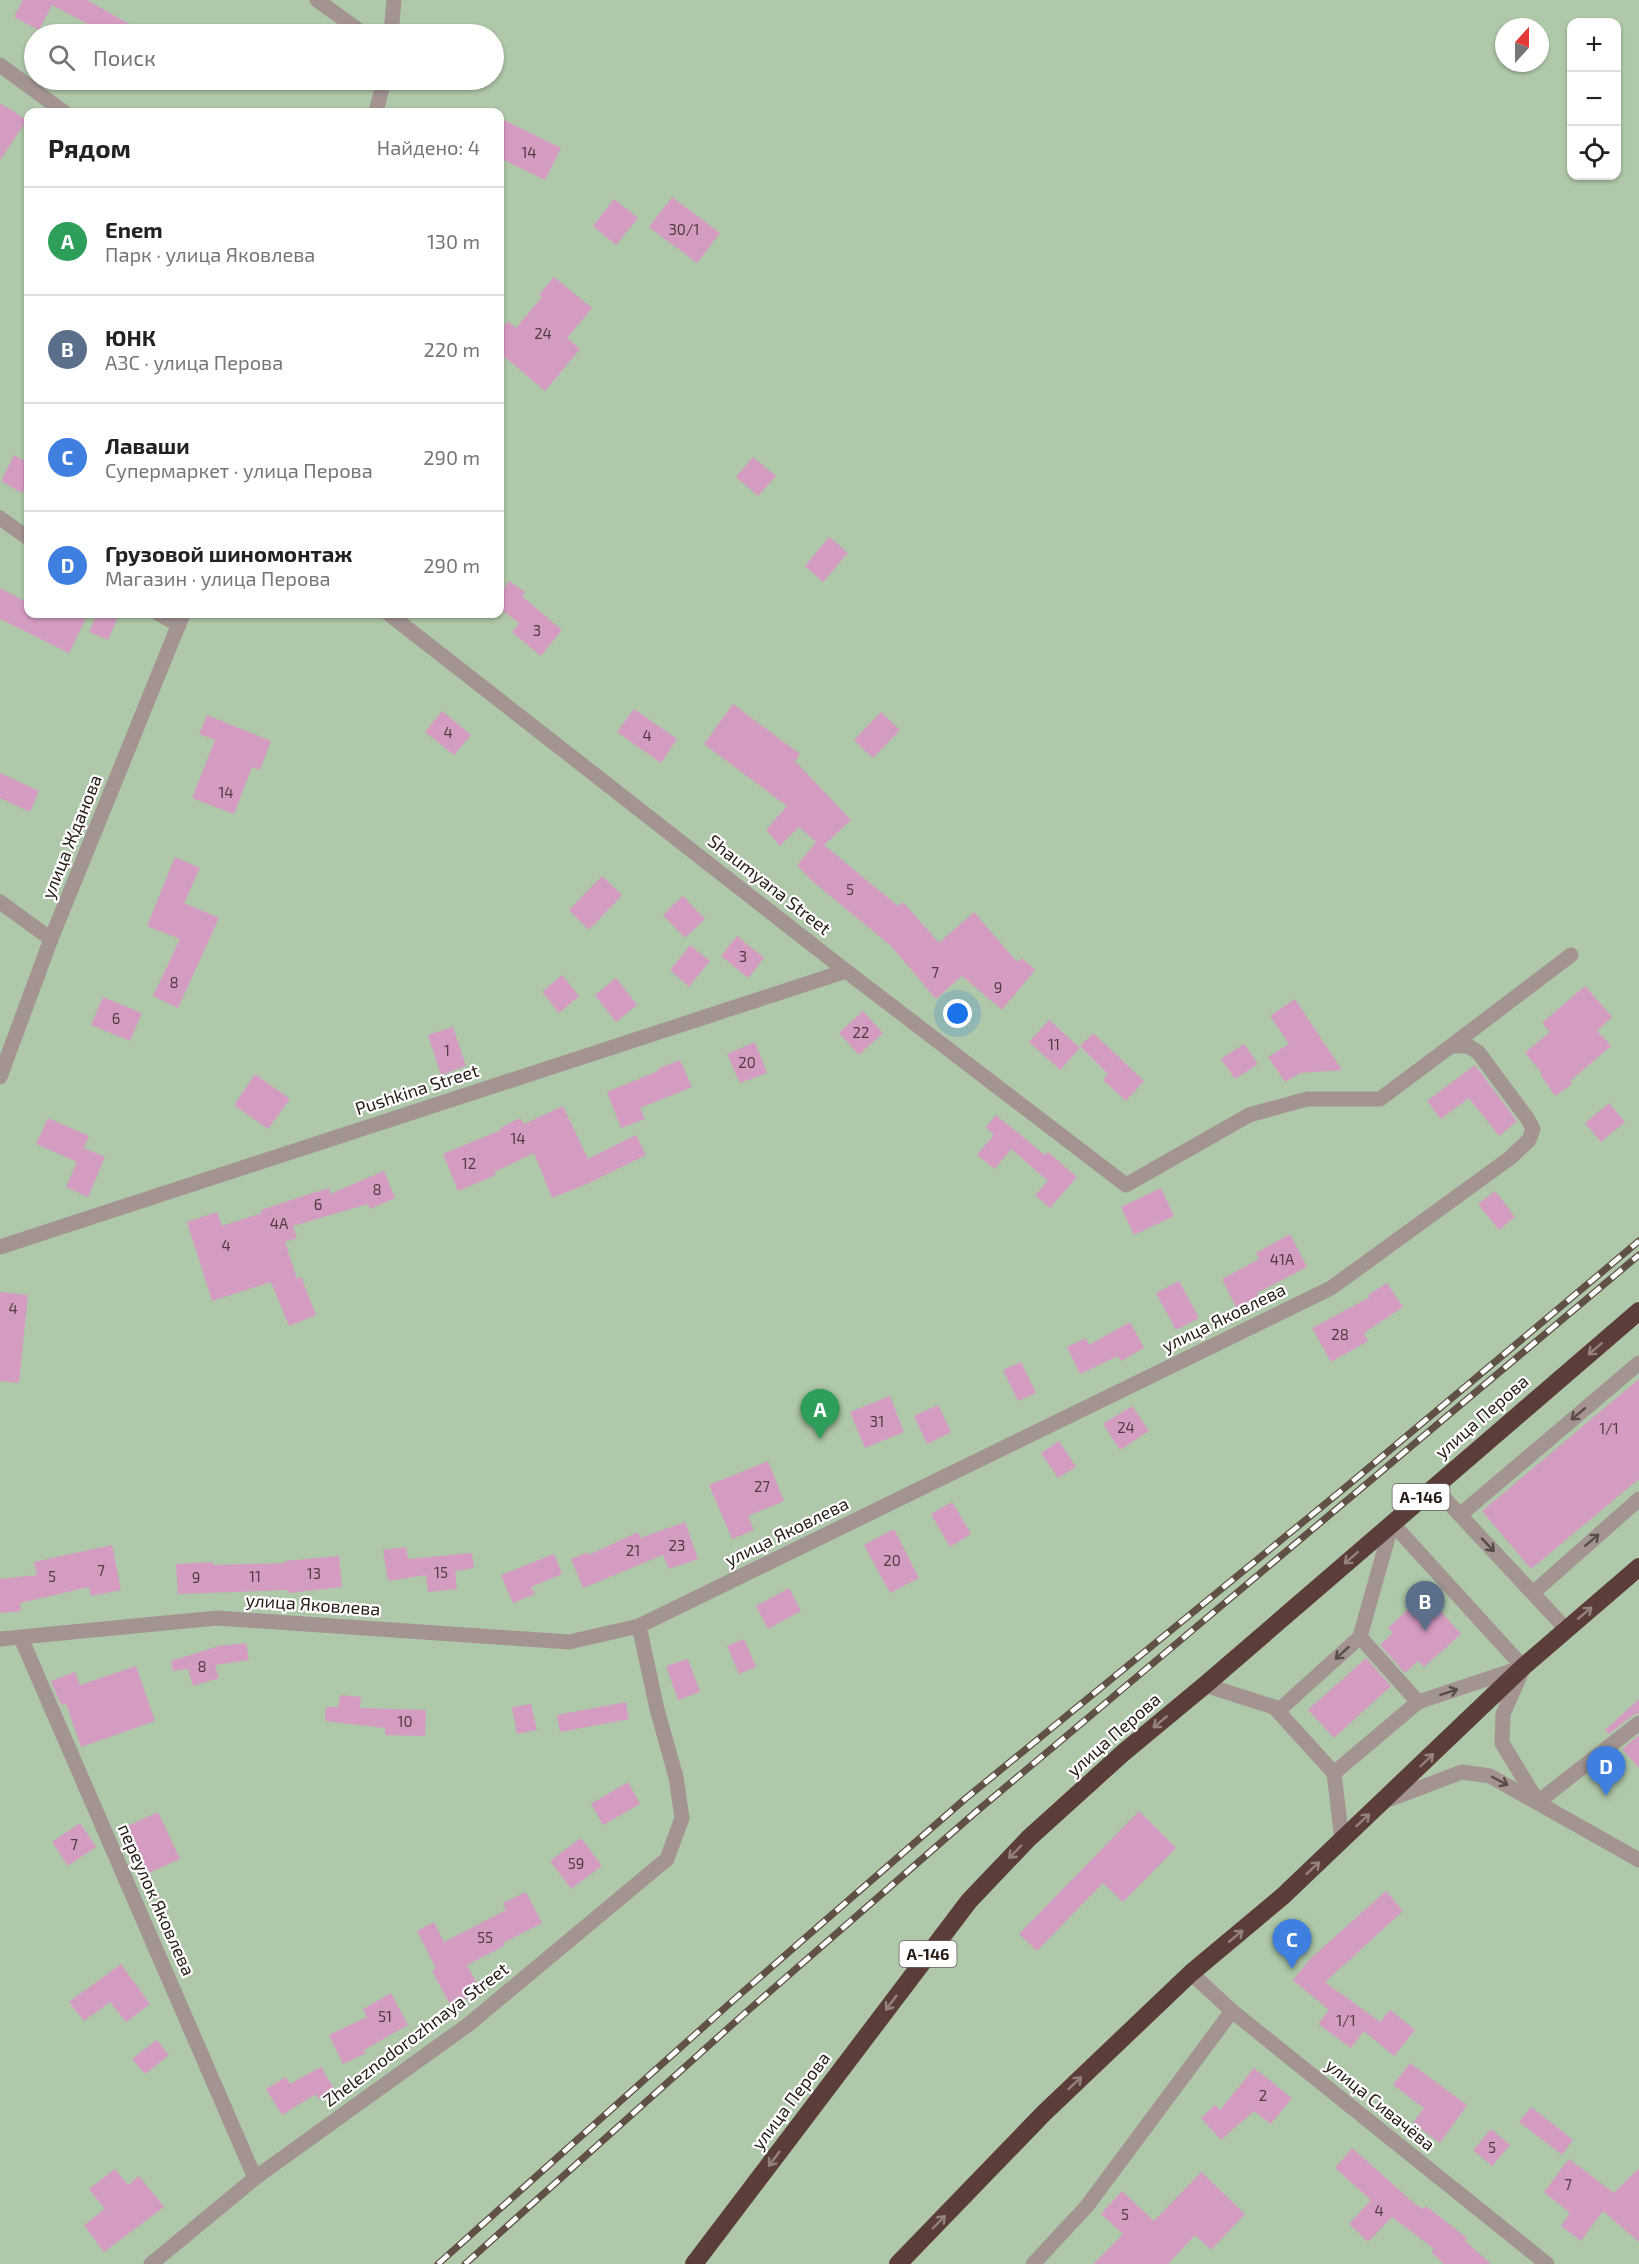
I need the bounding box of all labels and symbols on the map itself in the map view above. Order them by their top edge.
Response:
north arrow [1495,18,1549,72]
house number: 14 [521,143,537,161]
house number: 30/1 [668,220,700,238]
house number: 24 [534,324,552,342]
house number: 3 [533,621,541,639]
house number: 4 [443,723,453,741]
house number: 4 [642,726,652,744]
street label: улица Жданова [36,771,106,902]
house number: 14 [218,783,234,801]
street label: Shaumyana Street [704,829,836,939]
house number: 5 [846,880,854,898]
house number: 3 [739,947,747,965]
house number: 7 [931,963,939,981]
house number: 8 [169,973,179,991]
house number: 9 [994,978,1002,996]
your location [943,999,972,1028]
house number: 6 [112,1009,120,1027]
house number: 22 [853,1023,869,1041]
house number: 11 [1048,1035,1060,1053]
house number: 1 [444,1041,450,1059]
house number: 20 [738,1053,756,1071]
street label: Pushkina Street [352,1059,481,1119]
house number: 14 [510,1129,526,1147]
house number: 12 [462,1154,476,1172]
house number: 8 [372,1180,382,1198]
house number: 6 [314,1195,322,1213]
house number: 4А [270,1214,289,1232]
house number: 4 [221,1236,231,1254]
house number: 41А [1270,1250,1295,1268]
street label: улица Яковлева [1158,1278,1289,1357]
house number: 4 [8,1299,18,1317]
house number: 28 [1331,1325,1349,1343]
one-way arrow [1588,1342,1603,1356]
street label: улица Перова [1430,1370,1533,1463]
pin: A [800,1390,840,1439]
one-way arrow [1570,1408,1586,1421]
house number: 31 [870,1412,884,1430]
house number: 24 [1117,1418,1135,1436]
house number: 1/1 [1599,1419,1619,1437]
house number: 27 [754,1477,770,1495]
road number: А-146 [1392,1484,1450,1510]
street label: улица Яковлева [721,1492,852,1571]
one-way arrow [1584,1533,1599,1547]
house number: 23 [669,1536,685,1554]
one-way arrow [1481,1537,1495,1552]
house number: 21 [626,1541,640,1559]
house number: 20 [883,1551,901,1569]
one-way arrow [1344,1551,1359,1565]
house number: 7 [97,1561,105,1579]
house number: 15 [434,1563,448,1581]
house number: 13 [307,1564,321,1582]
house number: 5 [48,1567,56,1585]
house number: 11 [249,1567,261,1585]
house number: 9 [192,1568,200,1586]
pin: B [1406,1582,1444,1631]
street label: улица Яковлева [245,1588,381,1620]
one-way arrow [1577,1606,1592,1620]
one-way arrow [1335,1646,1350,1660]
house number: 8 [197,1657,207,1675]
one-way arrow [1439,1685,1458,1696]
street label: улица Перова [1062,1688,1165,1781]
house number: 10 [397,1712,413,1730]
one-way arrow [1153,1715,1168,1729]
pin: D [1586,1746,1626,1796]
one-way arrow [1419,1753,1434,1767]
one-way arrow [1490,1776,1508,1787]
one-way arrow [1356,1813,1371,1828]
street label: переулок Яковлева [114,1820,200,1979]
house number: 7 [70,1835,78,1853]
one-way arrow [1008,1845,1022,1860]
house number: 59 [568,1854,584,1872]
one-way arrow [1305,1861,1320,1875]
pin: C [1272,1920,1312,1969]
house number: 55 [477,1928,493,1946]
one-way arrow [1228,1929,1244,1942]
road number: А-146 [900,1941,956,1967]
street label: Zheleznodorozhnaya Street [318,1957,512,2111]
one-way arrow [885,1994,898,2010]
house number: 51 [378,2007,392,2025]
house number: 1/1 [1336,2011,1356,2029]
street label: улица Перова [746,2047,834,2154]
street label: улица Сивачёва [1322,2053,1440,2155]
one-way arrow [1068,2075,1083,2090]
house number: 2 [1259,2086,1267,2104]
house number: 5 [1488,2138,1496,2156]
one-way arrow [768,2150,781,2166]
house number: 7 [1564,2175,1572,2193]
house number: 4 [1374,2201,1384,2219]
house number: 5 [1121,2205,1129,2223]
one-way arrow [932,2214,946,2229]

